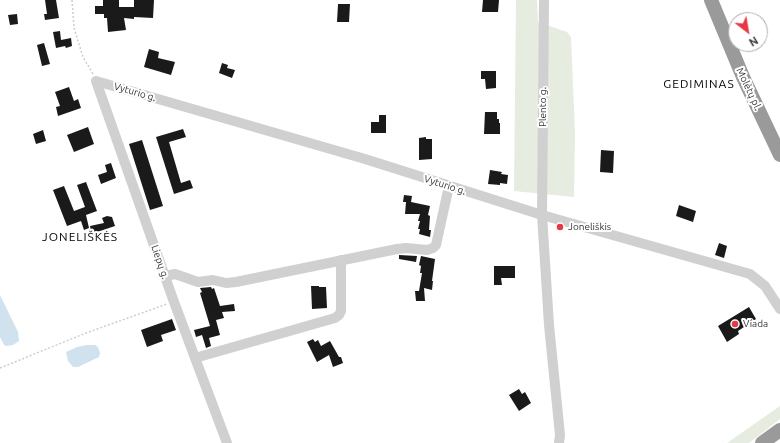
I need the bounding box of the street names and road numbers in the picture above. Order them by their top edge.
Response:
street label: Molėtų pl. [734,66,764,112]
street label: Vyturio g. [112,80,158,104]
street label: Plento g. [537,87,549,127]
street label: Vyturio g. [423,173,467,197]
street label: Liepų g. [149,243,171,281]

